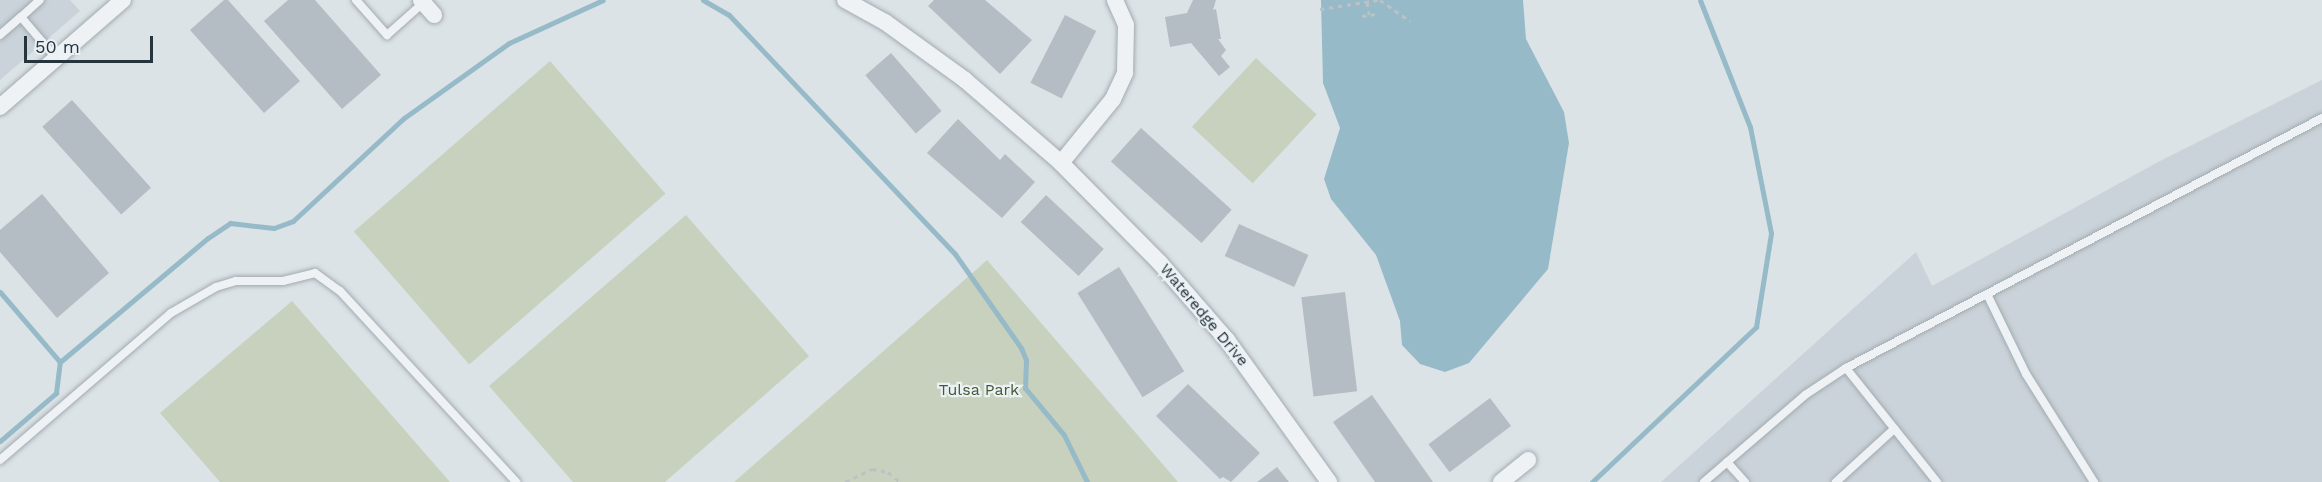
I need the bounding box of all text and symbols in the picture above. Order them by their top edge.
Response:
scale bar [27,24,156,62]
text: 50 m [35,36,80,57]
street label: Wateredge Drive [1156,260,1252,370]
park label: Tulsa Park [939,380,1019,400]

